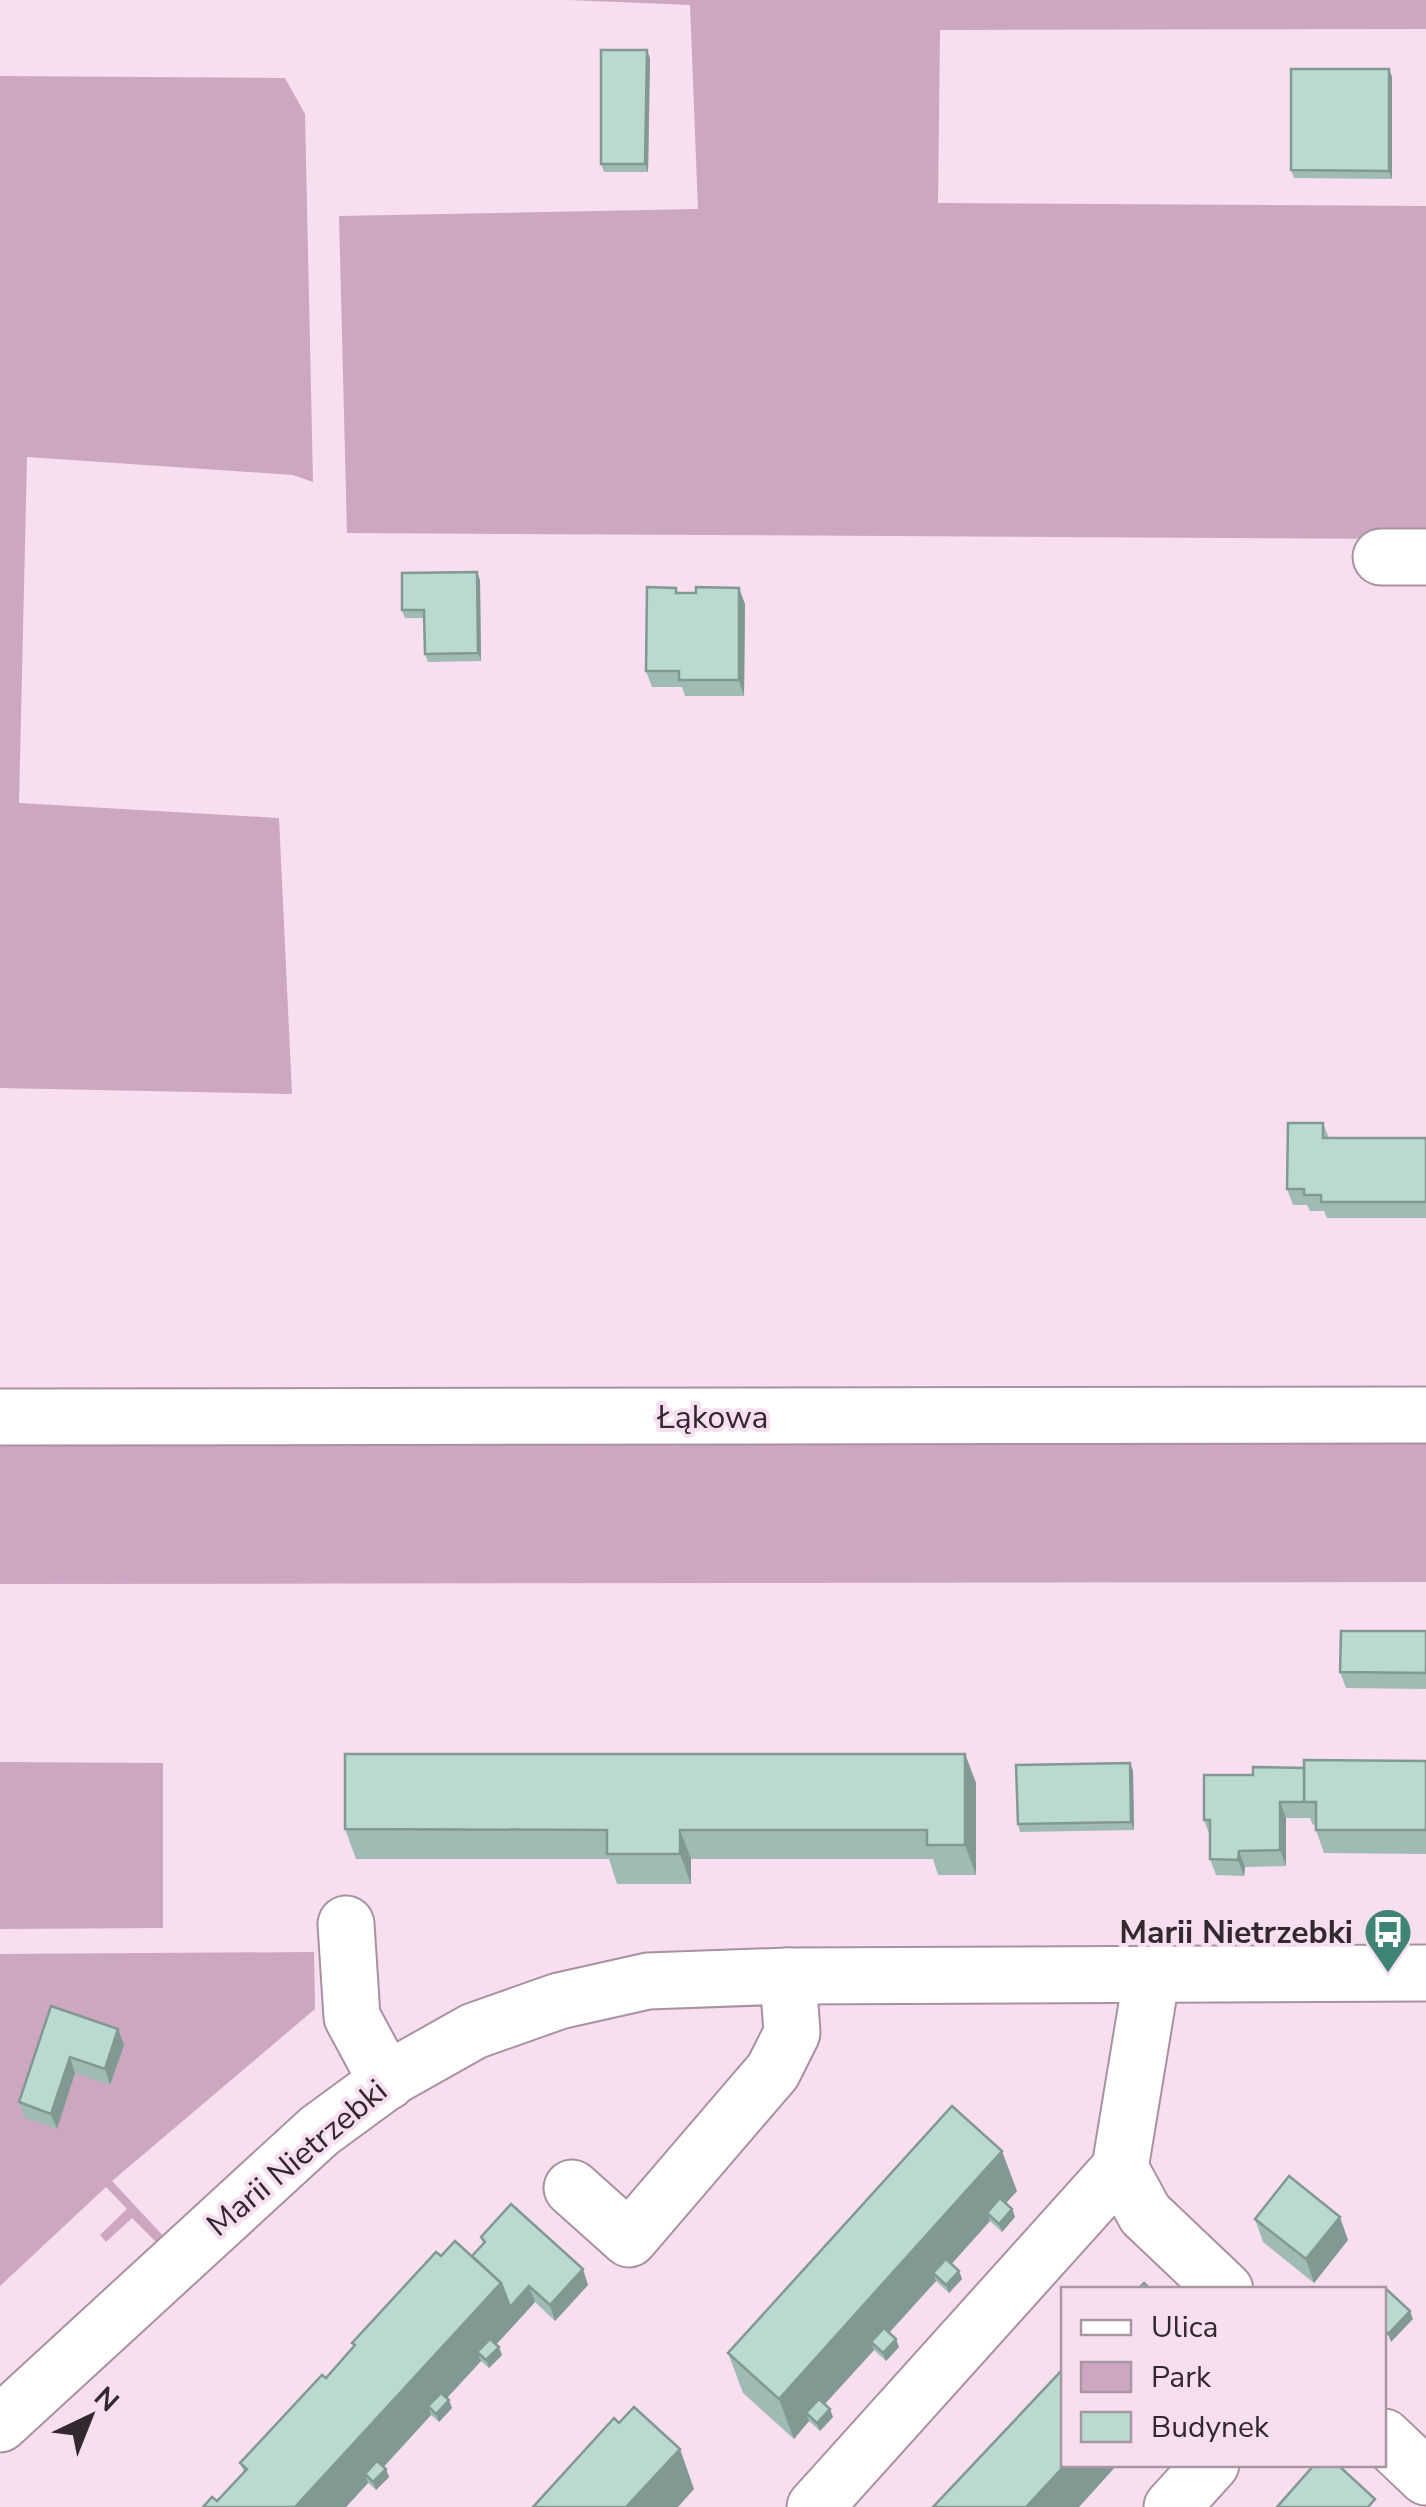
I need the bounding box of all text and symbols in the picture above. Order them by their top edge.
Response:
street label: Łąkowa [656,1396,769,1439]
bus stop icon: Marii Nietrzebki [1362,1906,1414,1974]
place label: Marii Nietrzebki [1119,1911,1353,1954]
street label: Marii Nietrzebki [198,2070,396,2246]
legend [1061,2287,1386,2467]
text: Ulica [1151,2307,1218,2348]
text: Park [1151,2357,1212,2398]
north arrow [40,2367,140,2467]
text: N [86,2378,127,2420]
text: Budynek [1151,2407,1270,2448]

